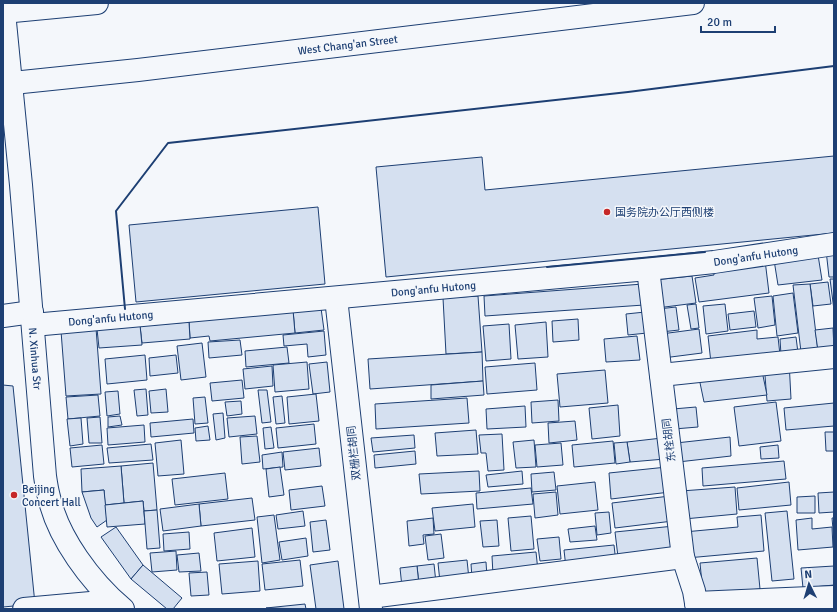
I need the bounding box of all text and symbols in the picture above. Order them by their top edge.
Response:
scale bar [701,8,775,34]
text: 20 m [707,15,732,30]
street label: West Chang'an Street [297,32,399,57]
place label: 国务院办公厅西侧楼 [615,206,714,219]
marker: 国务院办公厅西侧楼 [602,207,612,217]
street label: Dong'anfu Hutong [712,243,799,269]
street label: Dong'anfu Hutong [390,278,477,299]
street label: Dong'anfu Hutong [68,308,154,328]
street label: N. Xinhua Str [26,327,44,390]
street label: 东栓胡同 [660,417,678,463]
street label: 双栅栏胡同 [345,425,363,481]
place label: Beijing Concert Hall [22,483,81,509]
marker: Beijing Concert Hall [9,490,19,500]
north arrow [789,564,829,604]
text: N [804,568,813,581]

